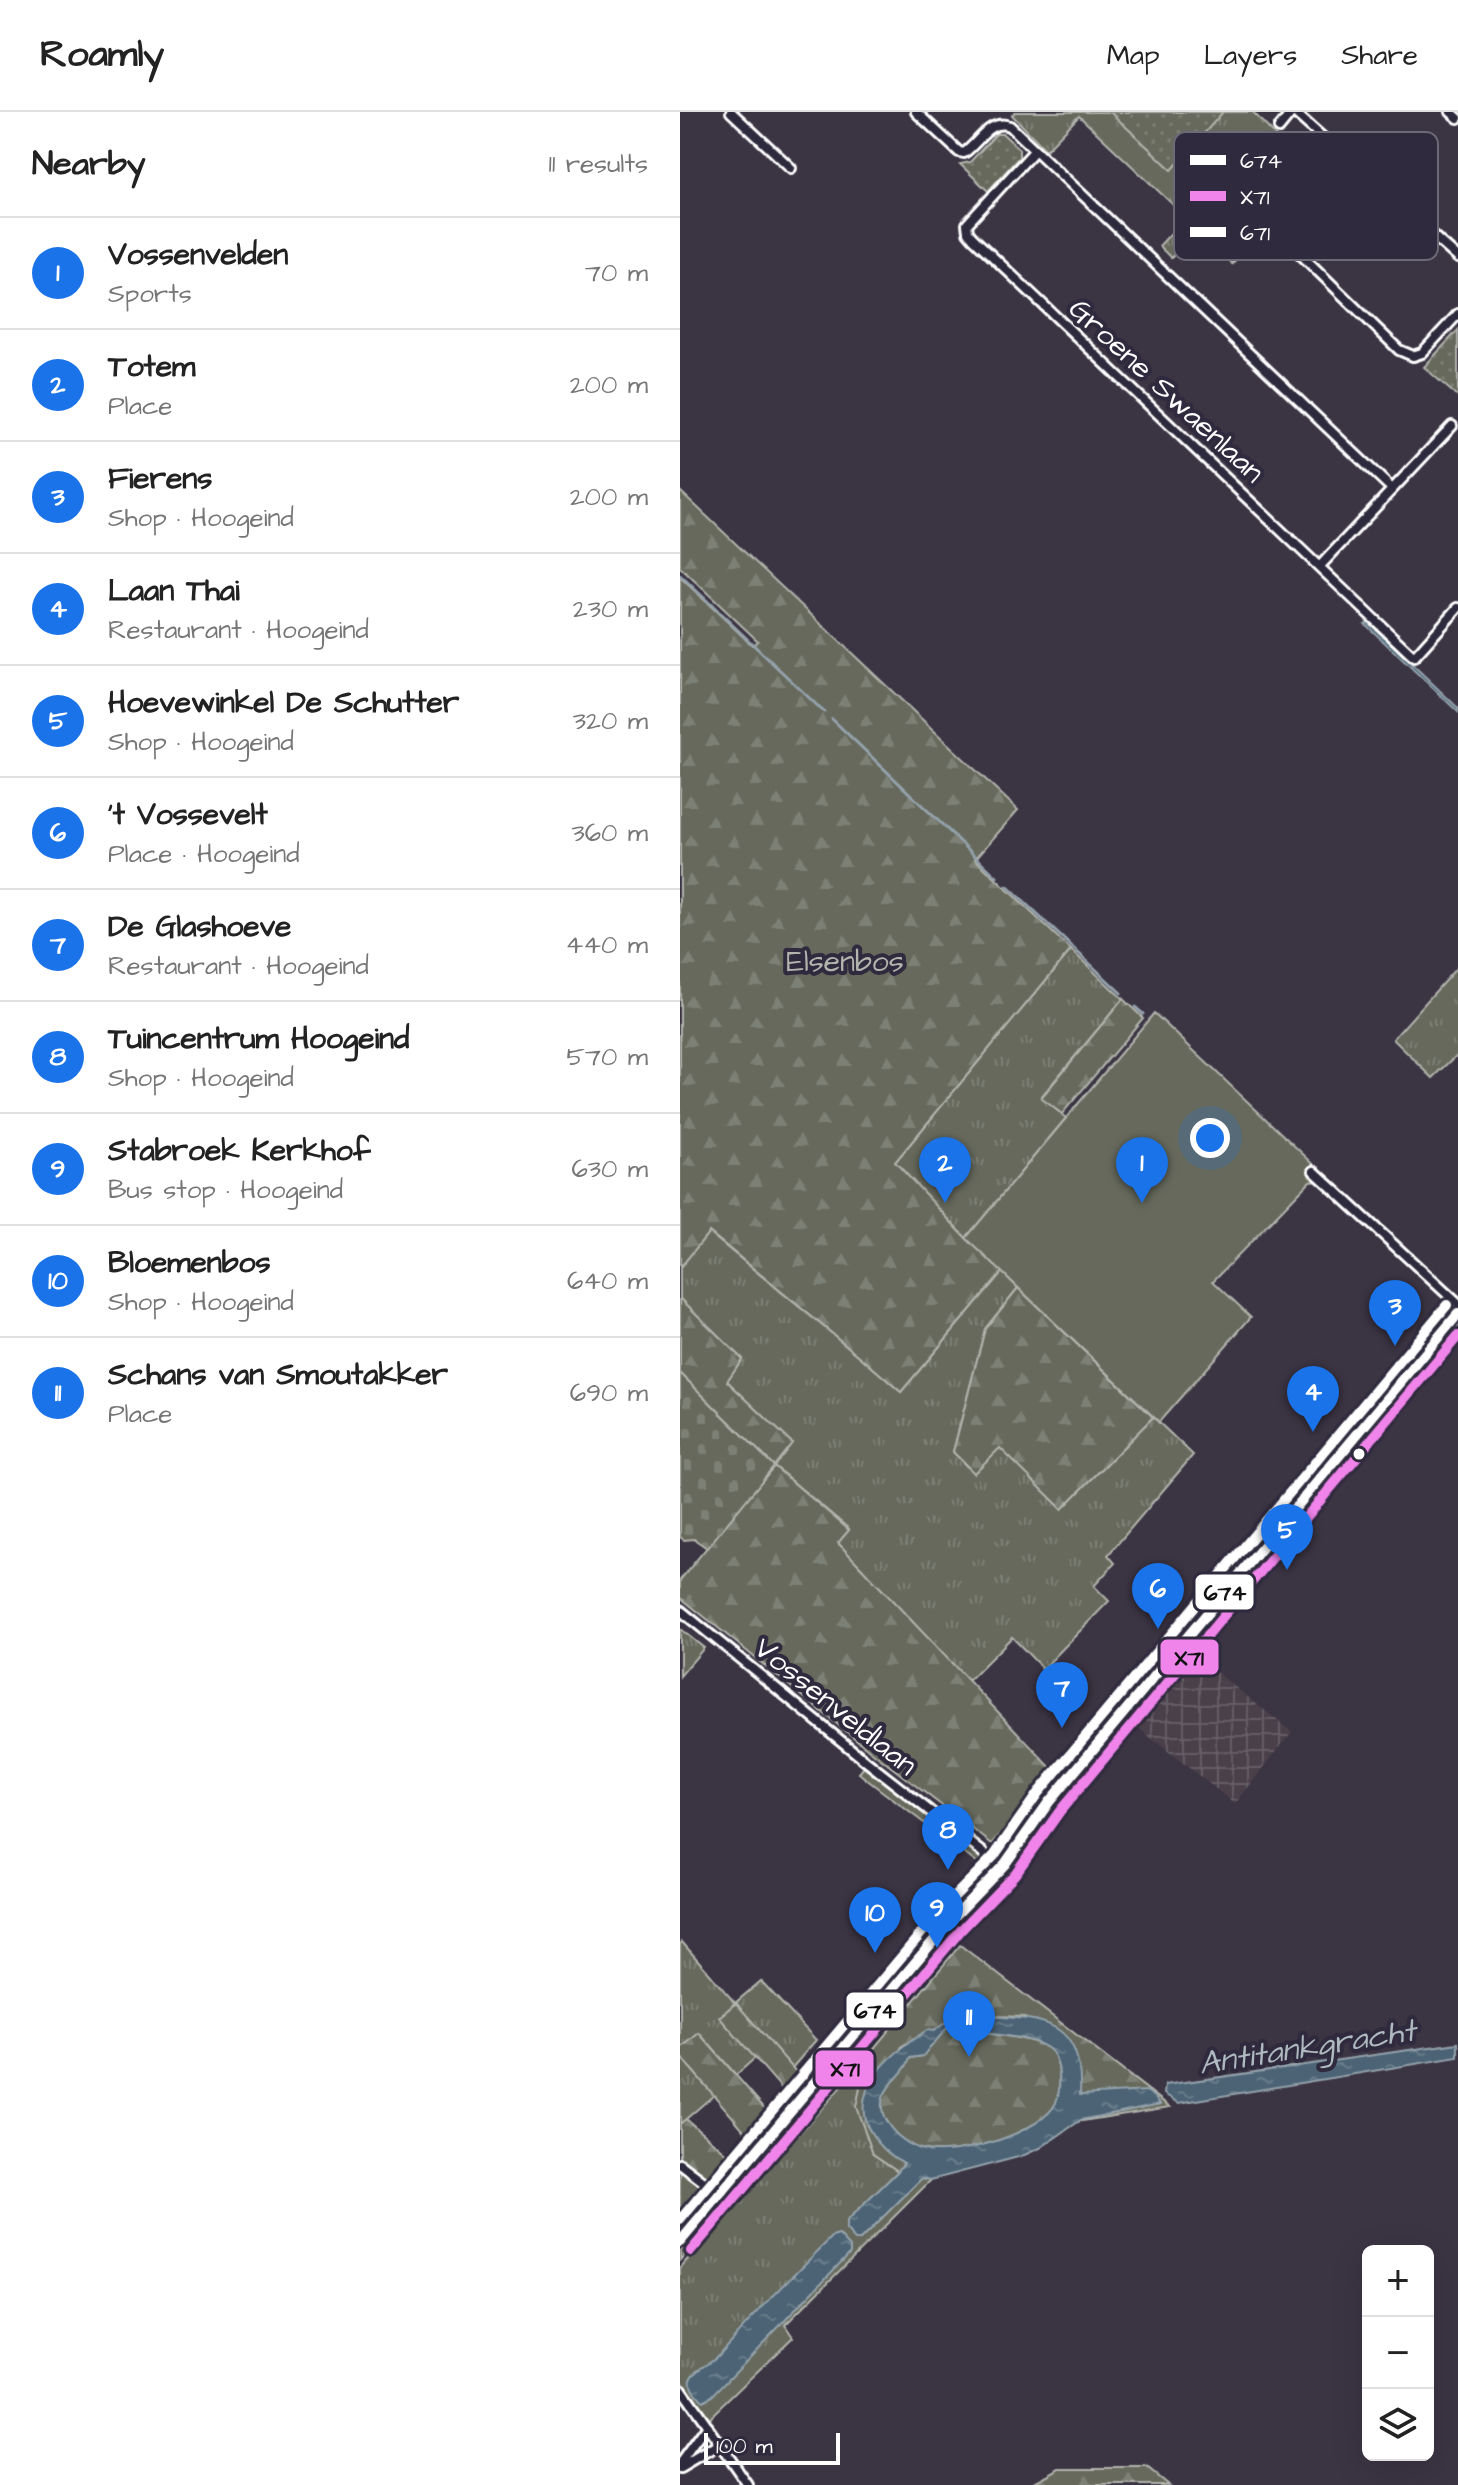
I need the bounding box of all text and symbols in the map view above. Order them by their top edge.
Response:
text: Roamly [40,29,164,81]
text: Map [1107,36,1160,75]
text: Layers [1204,36,1297,75]
text: Share [1341,36,1418,75]
legend [1174,132,1438,260]
text: Nearby [32,140,146,188]
text: 11 results [549,146,648,182]
text: 674 [1240,146,1282,177]
text: X71 [1240,182,1270,213]
text: 671 [1240,218,1270,249]
text: Vossenvelden [108,234,288,276]
text: 1 [56,255,60,291]
text: 70 m [585,255,648,291]
text: Sports [108,276,192,312]
street label: Groene Swaenlaan [1059,289,1274,493]
text: Totem [108,346,195,388]
text: 2 [51,367,65,403]
text: 200 m [570,367,648,403]
text: Place [108,388,172,424]
text: Fierens [108,458,212,500]
text: 3 [51,479,65,515]
text: 200 m [570,479,648,515]
text: Shop · Hoogeind [108,500,294,536]
text: Laan Thai [108,570,240,612]
text: 4 [49,591,67,627]
text: 230 m [573,591,648,627]
text: Restaurant · Hoogeind [108,612,369,648]
text: Hoevewinkel De Schutter [108,682,459,724]
text: 5 [49,703,67,739]
text: 320 m [573,703,648,739]
text: Shop · Hoogeind [108,724,294,760]
text: 't Vossevelt [108,794,268,836]
text: 6 [50,815,66,851]
text: 360 m [571,815,648,851]
text: Place · Hoogeind [108,836,300,872]
text: De Glashoeve [108,906,291,948]
text: 7 [50,927,66,963]
text: 440 m [566,927,648,963]
park label: Elsenbos [786,941,904,983]
text: Restaurant · Hoogeind [108,948,369,984]
text: Tuincentrum Hoogeind [108,1018,410,1060]
text: 8 [50,1039,66,1075]
text: 570 m [567,1039,648,1075]
text: Shop · Hoogeind [108,1060,294,1096]
your location [1190,1118,1230,1158]
text: Stabroek Kerkhof [108,1130,371,1172]
pin: 2 [919,1137,971,1203]
pin: 1 [1116,1137,1168,1203]
text: 9 [51,1151,65,1187]
text: 630 m [571,1151,648,1187]
text: Bus stop · Hoogeind [108,1172,343,1208]
text: Bloemenbos [108,1242,271,1284]
text: 10 [48,1263,68,1299]
text: 640 m [567,1263,648,1299]
pin: 3 [1369,1280,1421,1346]
text: Shop · Hoogeind [108,1284,294,1320]
text: Schans van Smoutakker [108,1354,448,1396]
pin: 4 [1287,1366,1339,1432]
text: 11 [55,1375,61,1411]
text: 690 m [570,1375,648,1411]
text: Place [108,1396,172,1432]
unlabelled marker [1351,1446,1367,1462]
pin: 5 [1261,1504,1313,1570]
pin: 6 [1132,1563,1184,1629]
line badge: 674 [1194,1573,1255,1611]
text: 674 [1204,1578,1247,1609]
street label: Vossenveldlaan [745,1628,926,1786]
line badge: X71 [1159,1638,1220,1676]
text: X71 [1174,1643,1204,1674]
pin: 7 [1036,1662,1088,1728]
pin: 8 [922,1804,974,1870]
pin: 9 [911,1882,963,1948]
pin: 10 [849,1887,901,1953]
line badge: 674 [845,1991,905,2029]
pin: 11 [943,1991,995,2057]
text: 674 [854,1996,897,2027]
water label: Antitankgracht [1196,2008,1422,2088]
line badge: X71 [814,2049,875,2088]
text: X71 [830,2054,860,2085]
map controls [1362,2245,1434,2461]
button: + [1362,2245,1434,2317]
button: − [1362,2317,1434,2389]
button: layers [1362,2389,1434,2461]
scale bar [704,2429,840,2465]
text: 100 m [716,2431,773,2462]

